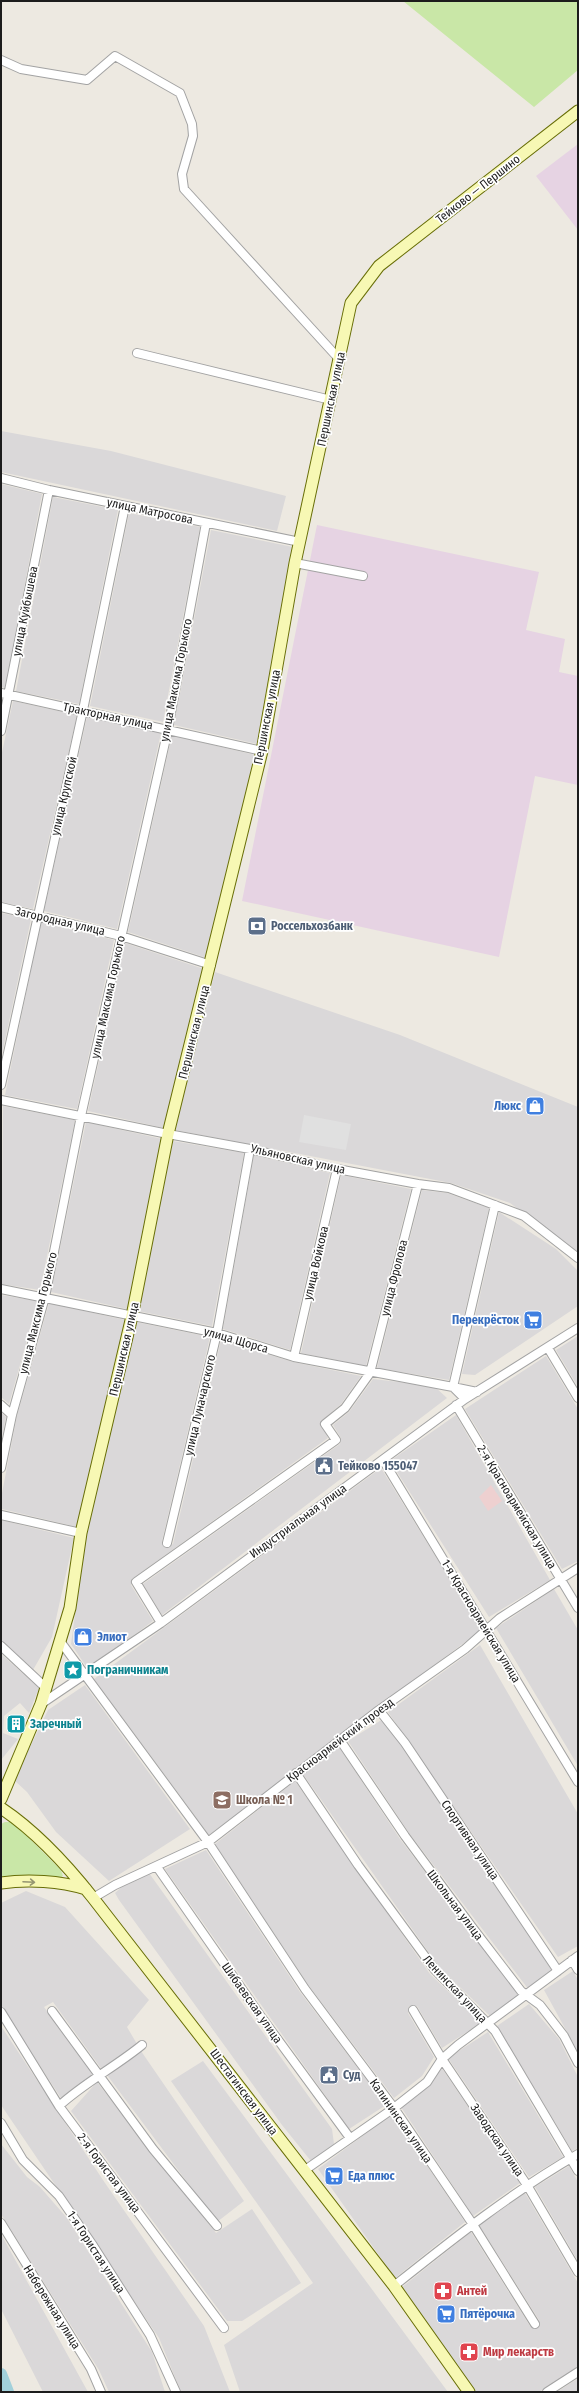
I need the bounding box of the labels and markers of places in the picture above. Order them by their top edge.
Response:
bank icon: Россельхозбанк [246,915,268,937]
place label: Россельхозбанк [271,919,354,933]
shop icon: Люкс [524,1095,546,1117]
place label: Люкс [494,1099,522,1113]
supermarket icon: Перекрёсток [522,1309,544,1331]
place label: Перекрёсток [452,1313,520,1327]
public building icon: Тейково 155047 [313,1455,335,1477]
place label: Тейково 155047 [338,1459,417,1473]
shop icon: Элиот [72,1626,94,1648]
place label: Элиот [97,1630,127,1644]
place icon: Пограничникам [62,1659,84,1681]
place label: Пограничникам [87,1663,169,1677]
building icon: Заречный [5,1713,27,1735]
place label: Заречный [29,1717,82,1731]
school or university icon: Школа № 1 [211,1789,233,1811]
place label: Школа № 1 [236,1793,293,1807]
public building icon: Суд [318,2064,340,2086]
place label: Суд [343,2068,360,2082]
supermarket icon: Еда плюс [323,2165,345,2187]
place label: Еда плюс [348,2169,396,2183]
pharmacy icon: Антей [432,2280,454,2302]
place label: Антей [456,2284,487,2298]
supermarket icon: Пятёрочка [435,2303,457,2325]
place label: Пятёрочка [460,2307,515,2321]
pharmacy icon: Мир лекарств [458,2341,480,2363]
place label: Мир лекарств [483,2345,554,2359]

